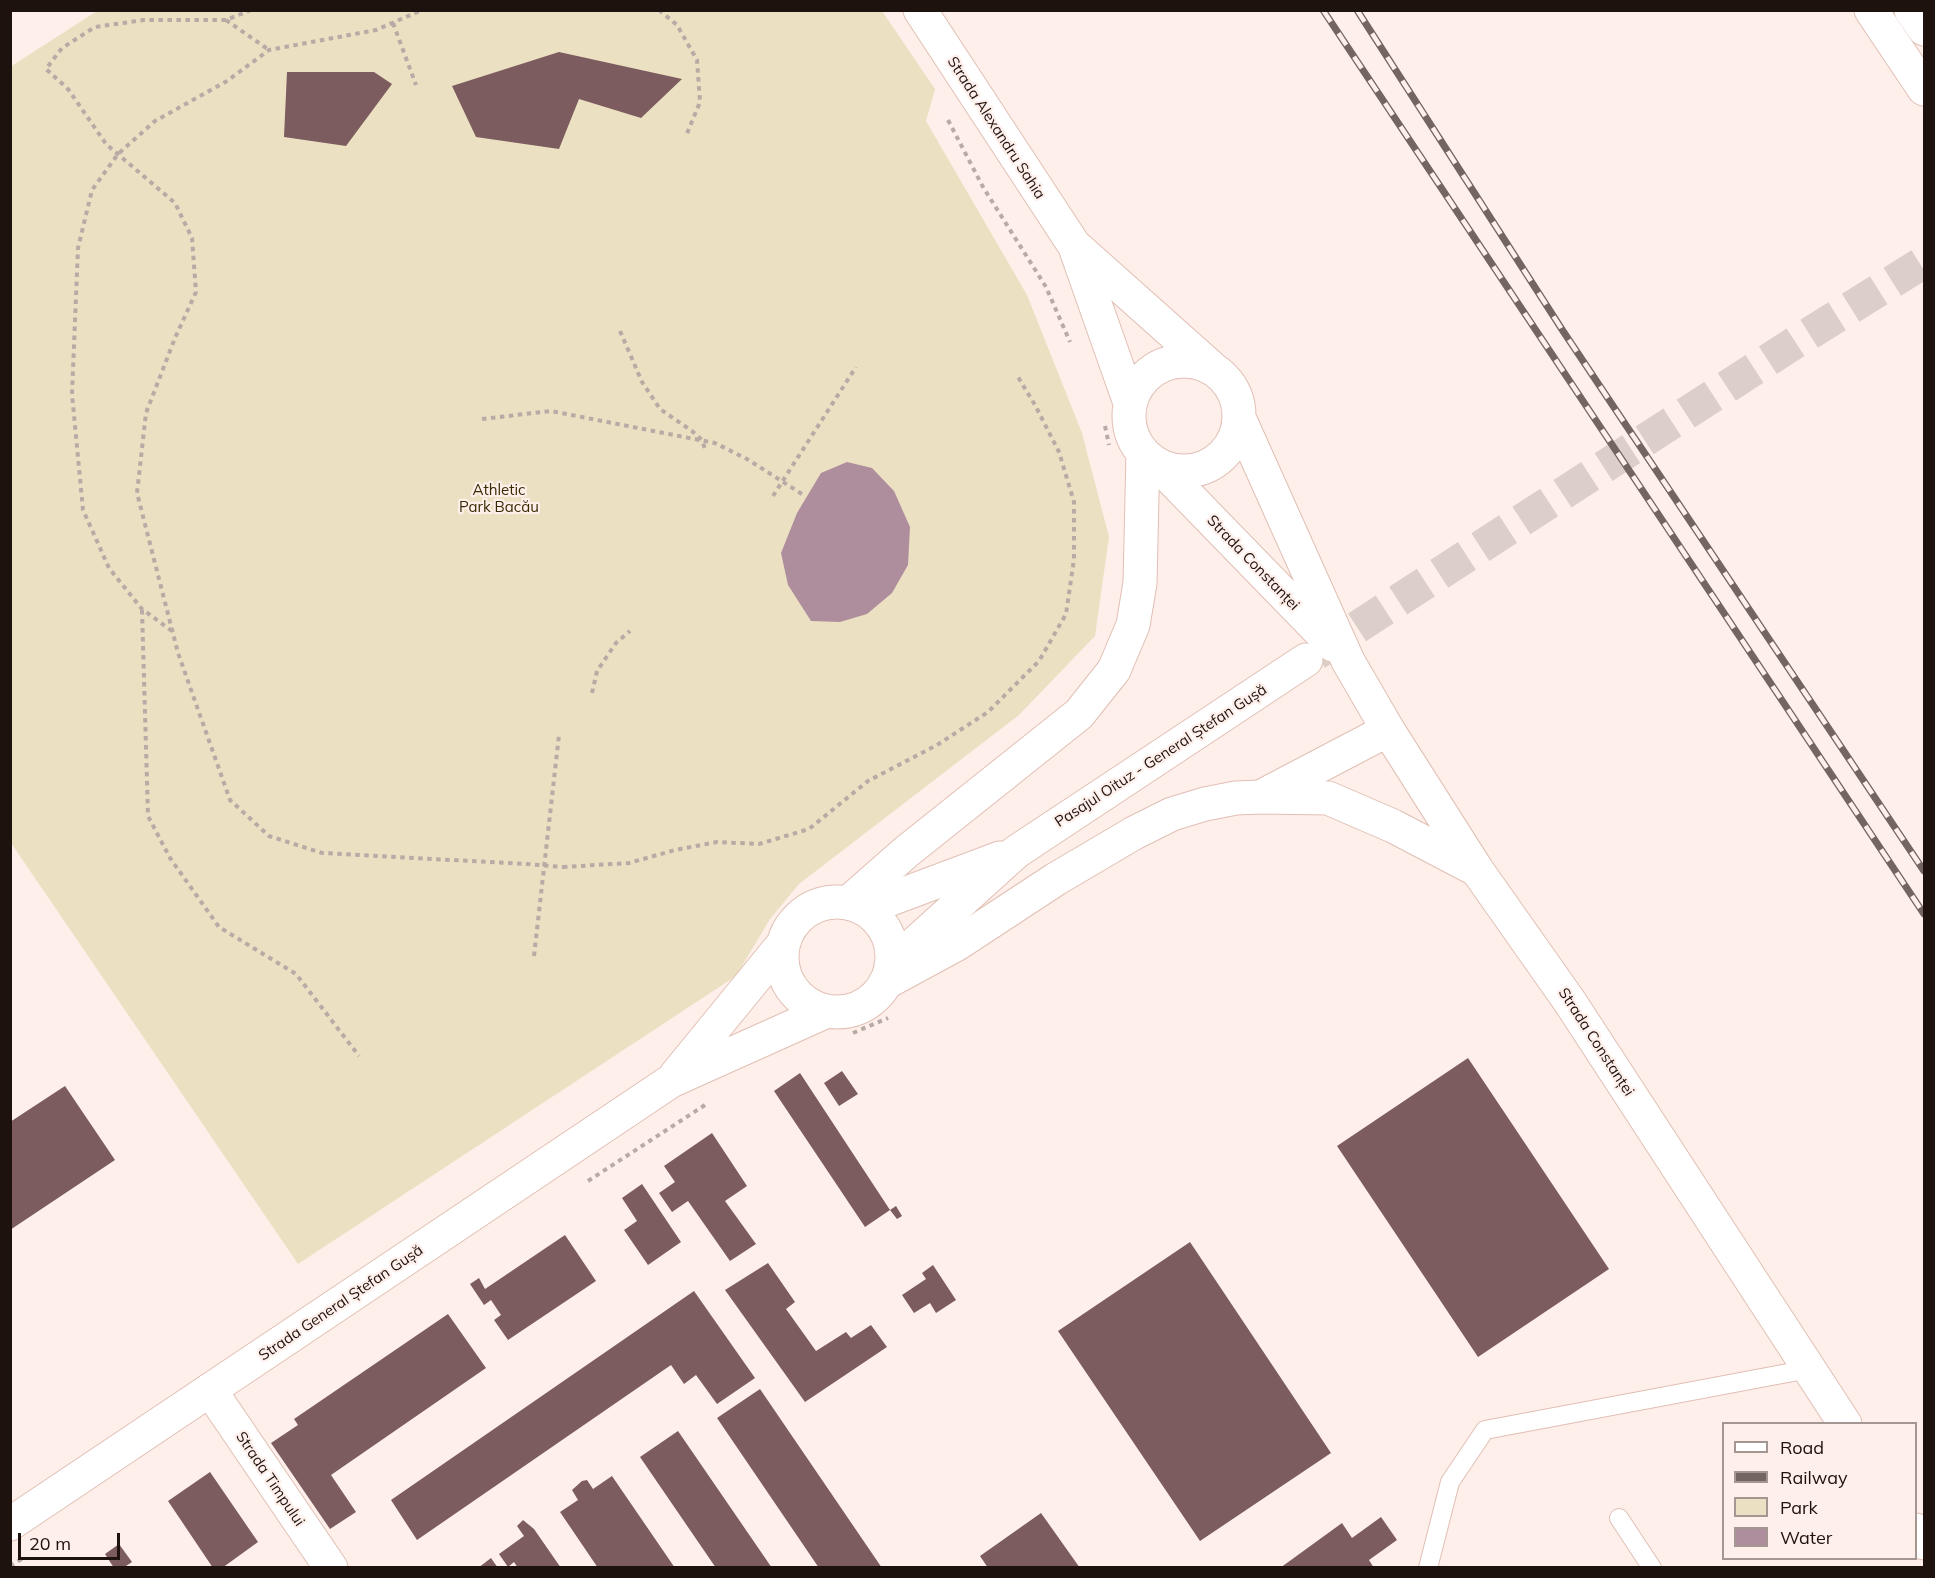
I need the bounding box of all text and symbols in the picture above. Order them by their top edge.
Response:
street label: Strada Alexandru Sahia [943,53,1049,203]
park label: Athletic Park Bacău [459,481,539,516]
street label: Strada Constanței [1203,512,1303,614]
street label: Pasajul Oituz - General Ștefan Gușă [1052,681,1270,831]
street label: Strada Constanței [1554,985,1638,1099]
street label: Strada General Ștefan Gușă [255,1241,427,1365]
legend [1722,1422,1917,1560]
street label: Strada Timpului [232,1428,308,1530]
text: Road [1780,1436,1824,1459]
text: Railway [1780,1466,1848,1489]
text: Park [1780,1496,1818,1519]
scale bar [21,1521,123,1559]
text: Water [1780,1526,1832,1549]
text: 20 m [29,1532,71,1555]

